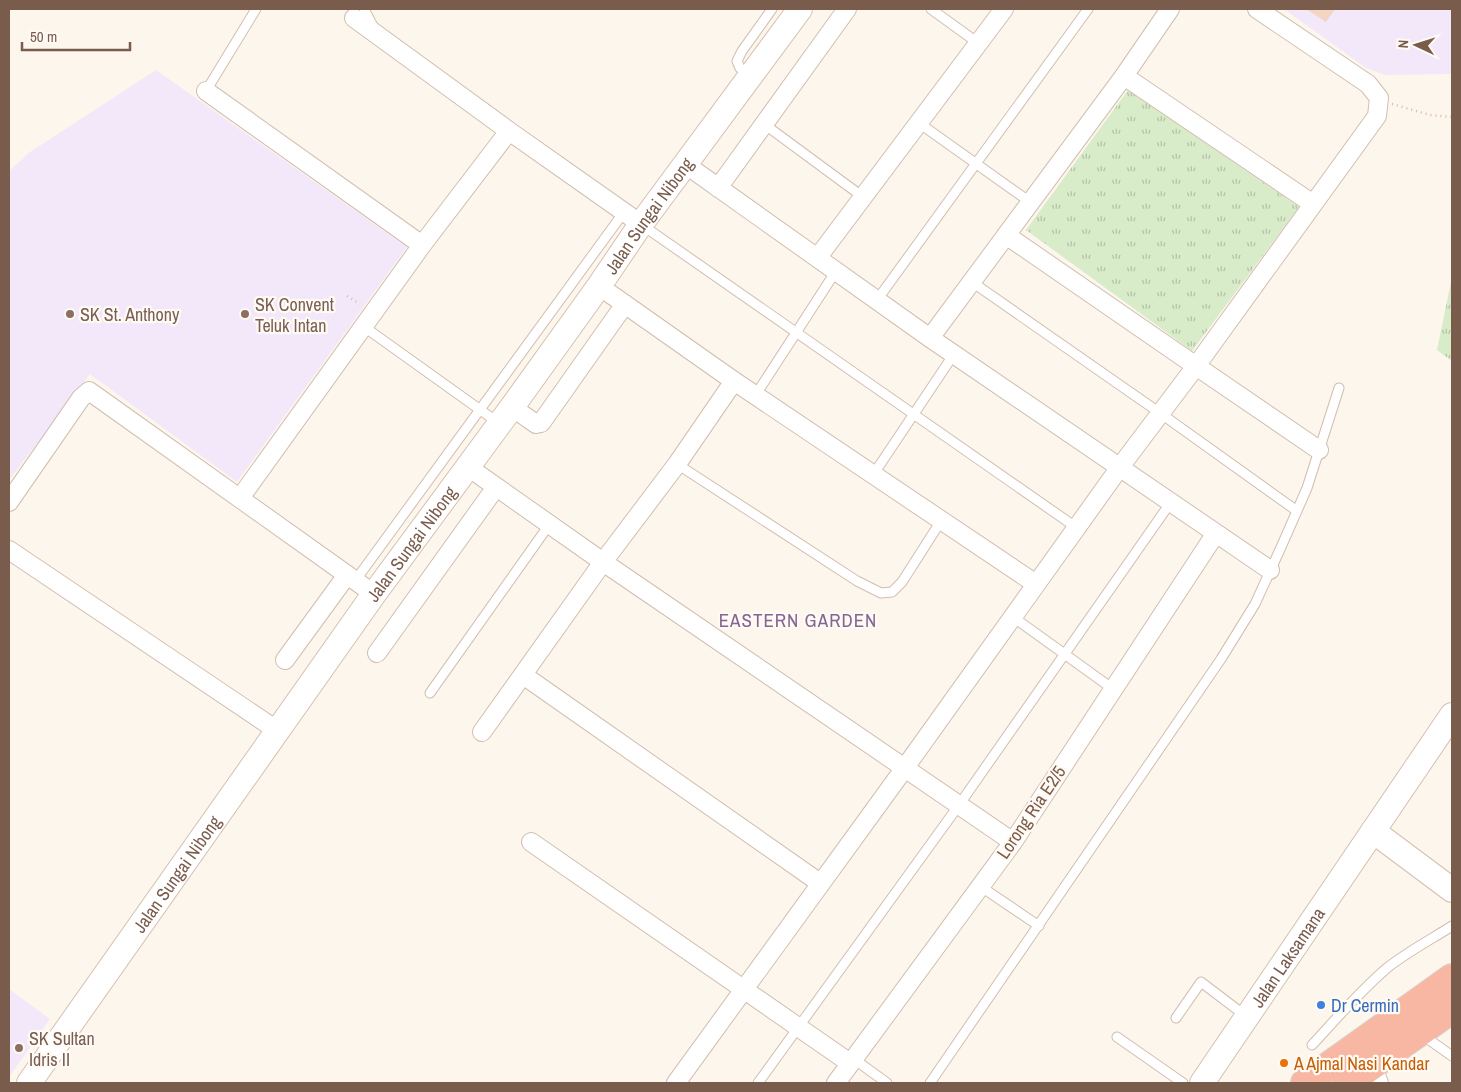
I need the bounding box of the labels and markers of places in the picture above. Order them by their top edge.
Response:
place label: SK Convent Teluk Intan [255,292,334,338]
place label: SK St. Anthony [80,302,180,327]
marker: SK St. Anthony [64,308,76,320]
marker: SK Convent Teluk Intan [239,308,251,320]
place label: Dr Cermin [1331,993,1399,1018]
marker: Dr Cermin [1315,999,1327,1011]
place label: SK Sultan Idris II [29,1026,95,1072]
marker: SK Sultan Idris II [13,1042,25,1054]
place label: A Ajmal Nasi Kandar [1293,1051,1429,1076]
marker: A Ajmal Nasi Kandar [1278,1057,1290,1069]

